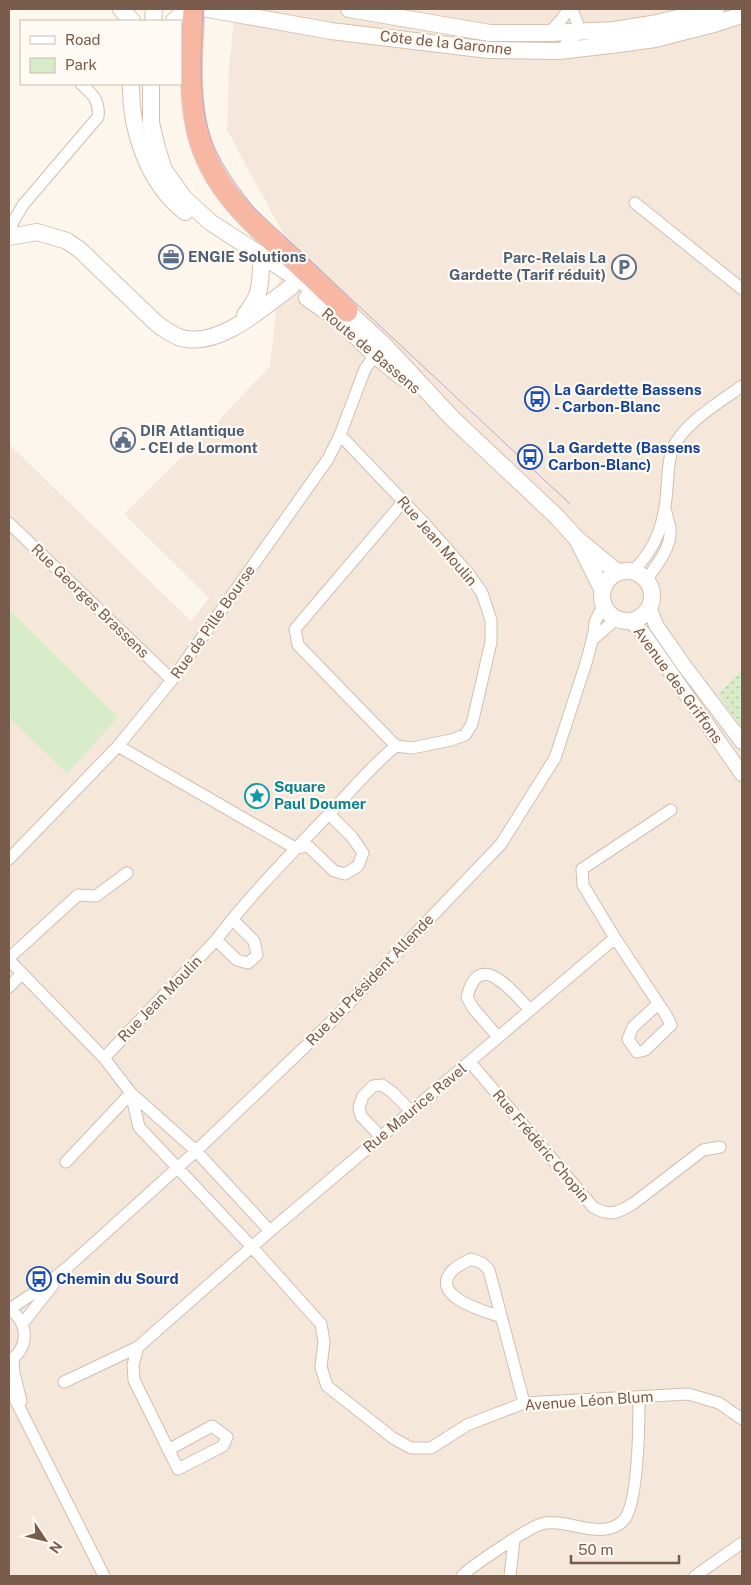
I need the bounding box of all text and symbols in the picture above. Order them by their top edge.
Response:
legend [20,20,182,85]
street label: Côte de la Garonne [379,27,513,58]
text: Road [65,31,101,48]
text: Park [65,56,97,73]
office icon: ENGIE Solutions [158,244,184,270]
place label: ENGIE Solutions [188,248,307,265]
place label: Parc-Relais La Gardette (Tarif réduit) [449,249,606,283]
parking icon: Parc-Relais La Gardette (Tarif réduit) [611,254,637,280]
street label: Route de Bassens [319,304,424,397]
place label: La Gardette Bassens - Carbon-Blanc [554,381,702,415]
bus stop icon: La Gardette Bassens - Carbon-Blanc [524,386,550,412]
place label: DIR Atlantique - CEI de Lormont [140,422,258,456]
public building icon: DIR Atlantique - CEI de Lormont [110,427,136,453]
place label: La Gardette (Bassens Carbon-Blanc) [548,439,701,473]
bus stop icon: La Gardette (Bassens Carbon-Blanc) [517,444,543,470]
street label: Rue Jean Moulin [394,492,481,589]
street label: Rue Georges Brassens [28,540,153,661]
street label: Rue de Pille Bourse [167,562,258,682]
street label: Avenue des Griffons [630,623,726,746]
place label: Square Paul Doumer [274,778,366,812]
place icon: Square Paul Doumer [244,783,270,809]
street label: Rue du Président Allende [302,910,437,1049]
street label: Rue Jean Moulin [114,952,205,1045]
street label: Rue Maurice Ravel [360,1060,470,1156]
street label: Rue Frédéric Chopin [489,1086,593,1205]
bus stop icon: Chemin du Sourd [26,1266,52,1292]
place label: Chemin du Sourd [56,1270,179,1287]
street label: Avenue Léon Blum [524,1388,654,1413]
north arrow [20,1515,70,1565]
scale bar [571,1532,678,1564]
text: N [46,1538,65,1557]
text: 50 m [578,1541,613,1558]

